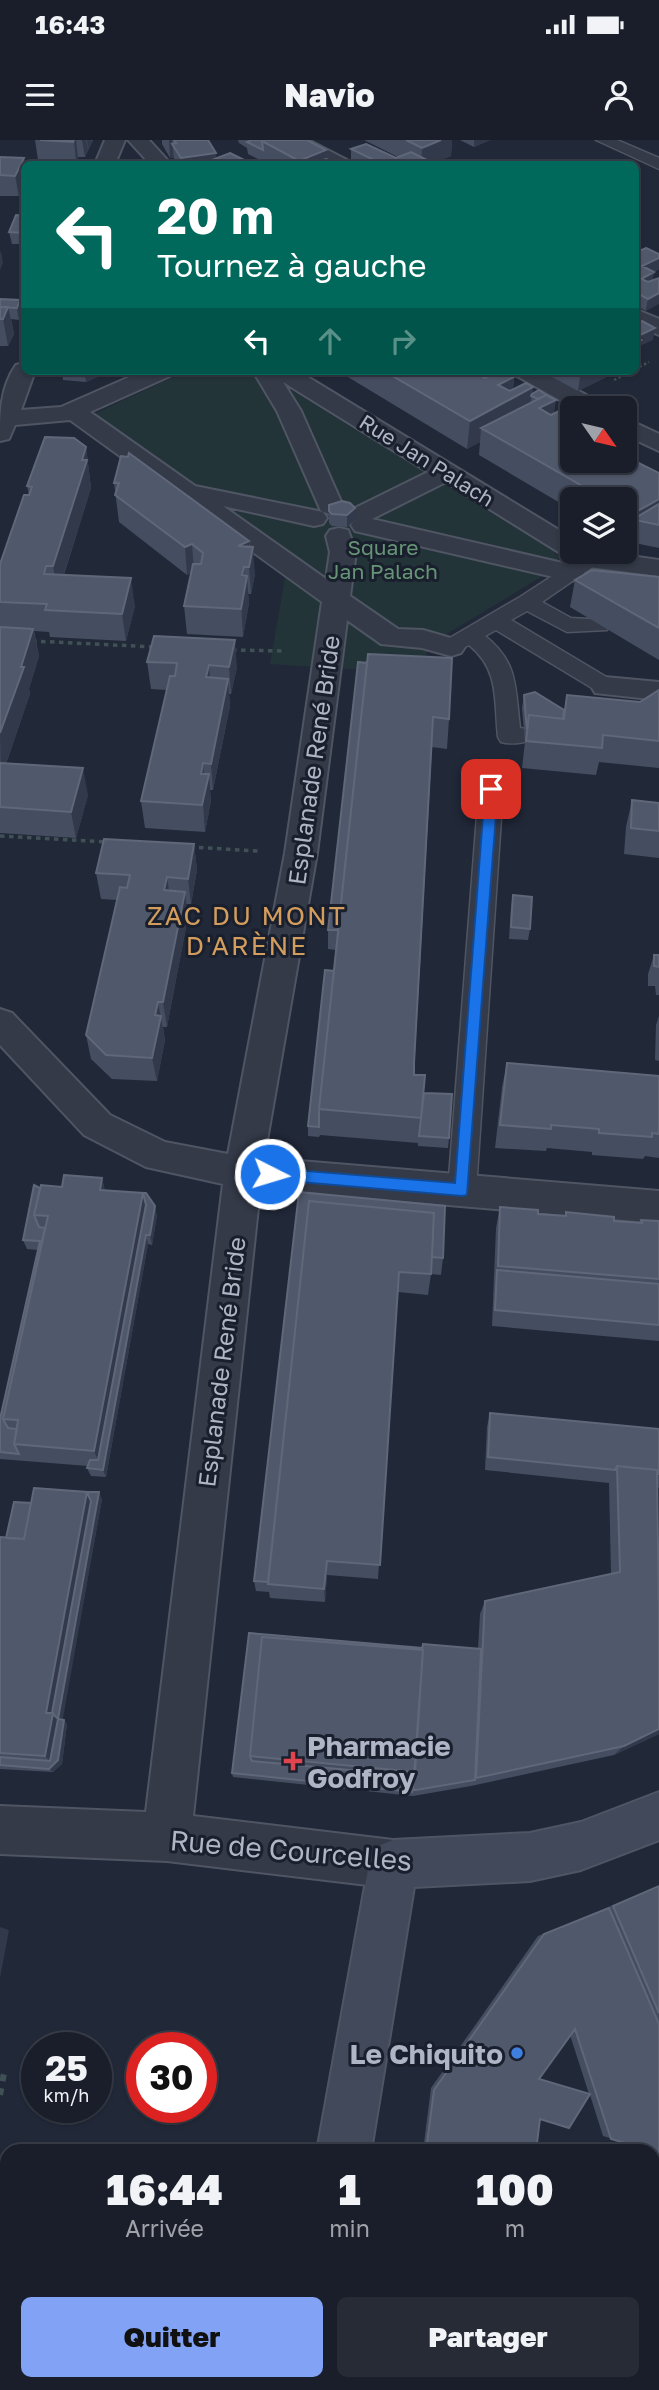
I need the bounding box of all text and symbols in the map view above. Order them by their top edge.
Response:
text: 16:43 [35,9,105,40]
icon: menu [21,76,59,114]
text: Navio [284,76,375,114]
icon: person [600,76,638,114]
text: 20 m [157,186,274,245]
icon: left [42,189,133,280]
text: Tournez à gauche [157,246,426,284]
icon: left [238,322,276,360]
icon: ahead [311,322,349,360]
icon: right [384,322,422,360]
north arrow [560,396,637,472]
map controls [560,396,637,564]
street label: Rue Jan Palach [355,408,499,512]
button: layers [560,487,637,564]
park label: Square Jan Palach [328,534,438,584]
street label: Esplanade René Bride [281,633,345,887]
pin [461,759,521,819]
icon: arrive [472,770,510,808]
district label: ZAC DU MONT D'ARÈNE [147,900,347,961]
position arrow [233,1137,307,1211]
street label: Esplanade René Bride [191,1235,251,1489]
place label: Pharmacie Godfroy [307,1729,451,1794]
marker: Pharmacie Godfroy [285,1753,301,1769]
street label: Rue de Courcelles [169,1823,413,1877]
speed limit sign: 30 [126,2032,217,2123]
place label: Le Chiquito [349,2037,503,2070]
marker: Le Chiquito [509,2045,525,2061]
text: 25 [45,2047,88,2089]
text: km/h [44,2084,89,2106]
text: 16:44 [106,2164,223,2214]
text: 1 [338,2164,361,2214]
text: 100 [476,2164,554,2214]
text: Arrivée [125,2214,204,2242]
text: min [329,2214,370,2242]
text: m [505,2214,525,2242]
button: Quitter [21,2297,323,2377]
button: Partager [337,2297,639,2377]

